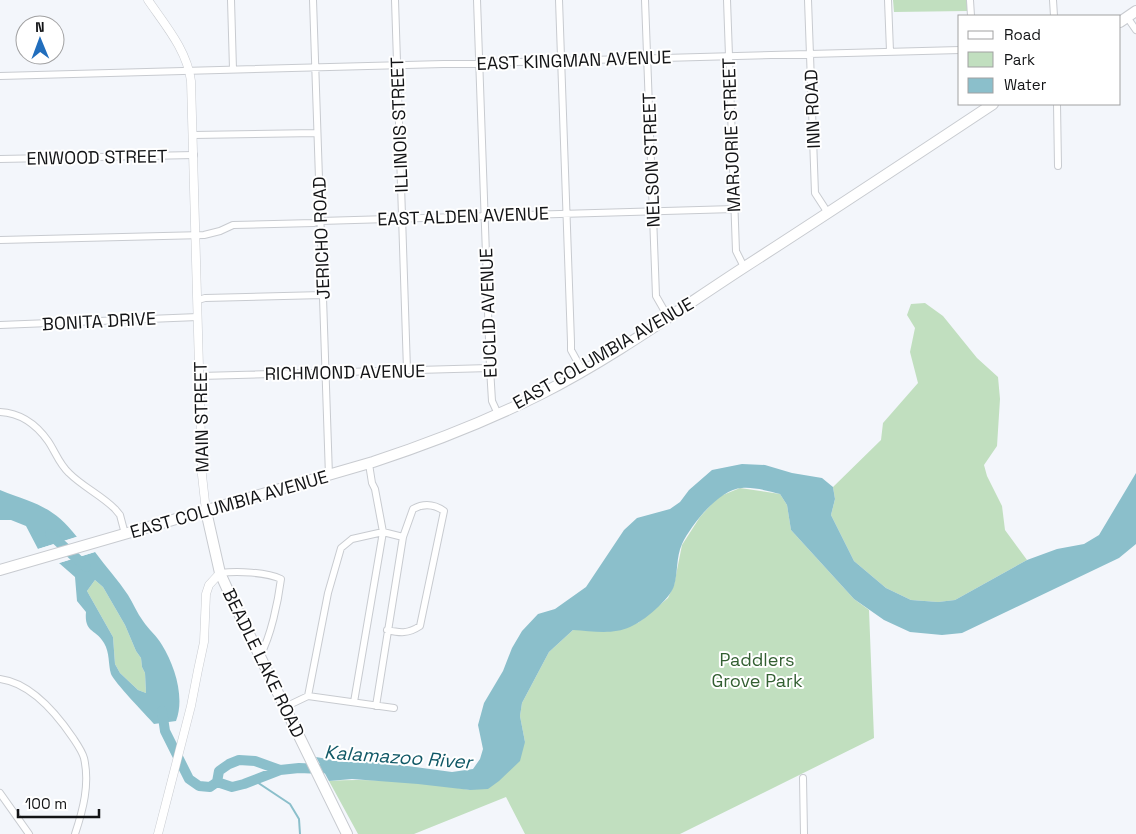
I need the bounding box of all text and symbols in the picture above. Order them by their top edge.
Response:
north arrow [15,15,65,65]
legend [958,15,1121,105]
text: N [35,18,45,36]
text: Road [1004,25,1041,44]
street label: EAST KINGMAN AVENUE [476,45,672,75]
text: Park [1004,50,1035,69]
street label: ILLINOIS STREET [385,56,413,193]
street label: MARJORIE STREET [717,57,745,213]
street label: INN ROAD [799,69,825,149]
text: Water [1004,75,1047,94]
street label: NELSON STREET [637,92,665,228]
street label: ENWOOD STREET [26,144,168,170]
street label: JERICHO ROAD [307,176,335,300]
street label: EAST ALDEN AVENUE [377,202,549,230]
street label: EUCLID AVENUE [474,248,502,378]
street label: EAST COLUMBIA AVENUE [509,292,697,414]
street label: BONITA DRIVE [41,307,157,335]
street label: RICHMOND AVENUE [264,359,426,385]
street label: MAIN STREET [189,361,213,473]
street label: EAST COLUMBIA AVENUE [127,465,331,543]
street label: BEADLE LAKE ROAD [218,585,310,741]
park label: Paddlers Grove Park [711,648,803,692]
water label: Kalamazoo River [323,739,475,775]
scale bar [18,786,99,818]
text: 100 m [25,794,67,813]

